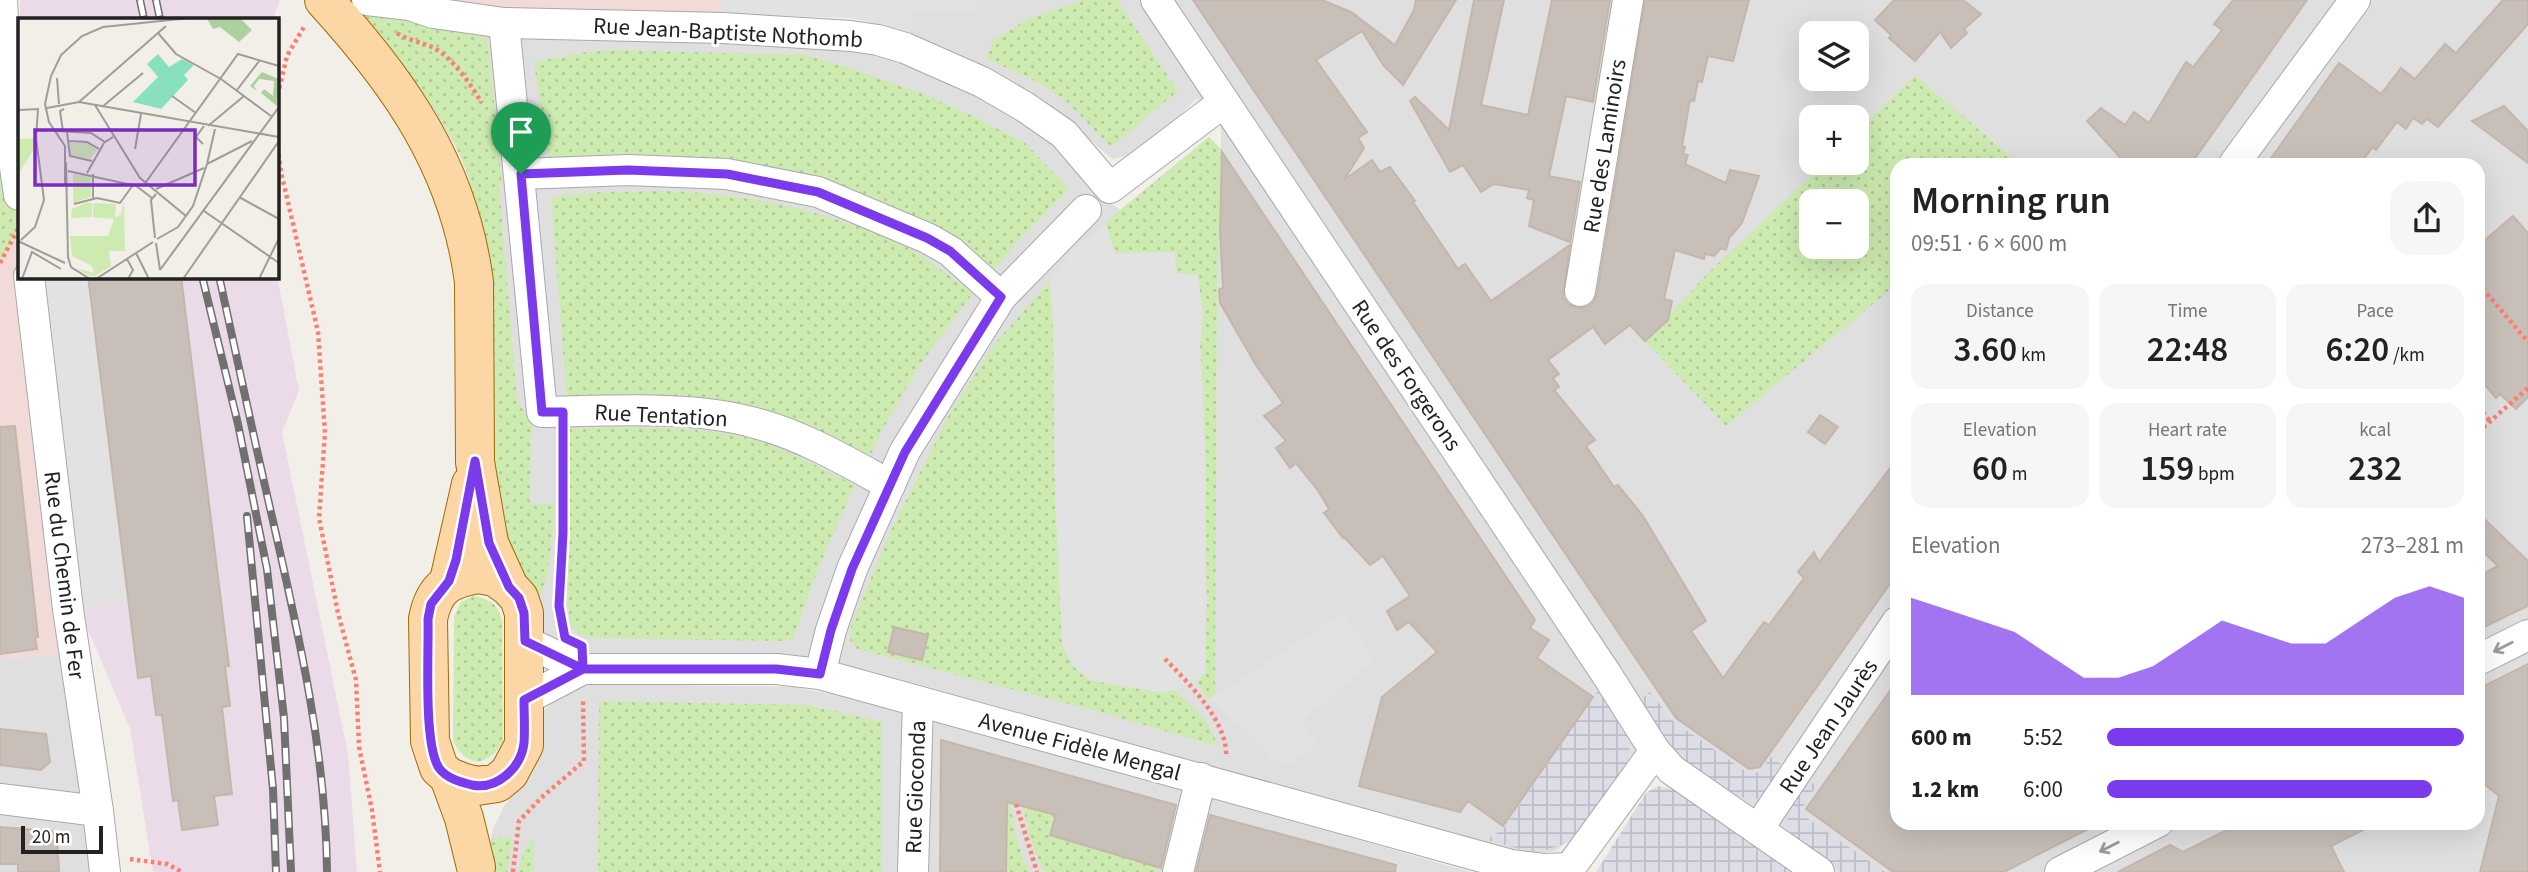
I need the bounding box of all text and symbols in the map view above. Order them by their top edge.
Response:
street label: Rue Jean-Baptiste Nothomb [592,9,864,56]
inset map [18,18,278,278]
map controls [1799,21,1869,259]
button: layers [1799,21,1869,91]
street label: Rue des Laminoirs [1574,57,1635,235]
pin [491,102,551,174]
button: + [1799,105,1869,175]
icon: arrive [502,113,540,151]
text: Morning run [1911,174,2111,228]
button: share [2390,181,2464,255]
button: − [1799,189,1869,259]
text: 09:51 · 6 × 600 m [1911,227,2067,260]
street label: Rue des Forgerons [1344,293,1470,458]
text: Distance [1966,298,2034,325]
text: Time [2167,298,2208,325]
text: Pace [2357,298,2394,325]
text: 3.60 [1954,325,2017,375]
text: 22:48 [2147,325,2228,375]
text: 6:20 [2326,325,2389,375]
text: km [2017,342,2046,369]
text: /km [2389,342,2425,369]
street label: Rue Tentation [593,396,728,435]
text: Elevation [1963,417,2037,444]
text: Heart rate [2148,417,2227,444]
text: kcal [2359,417,2391,444]
text: 60 [1972,444,2008,494]
text: 159 [2140,444,2194,494]
text: 232 [2348,444,2402,494]
text: m [2008,461,2028,488]
text: bpm [2194,461,2235,488]
street label: Rue du Chemin de Fer [35,469,94,682]
text: Elevation [1911,529,2001,562]
text: 273–281 m [2361,529,2464,562]
one-way arrow [2493,641,2514,655]
street label: Rue Jean Jaurès [1771,652,1886,800]
street label: Avenue Fidèle Mengal [975,704,1185,789]
street label: Rue Gioconda [897,720,934,854]
text: 600 m [1911,721,1972,754]
text: 5:52 [2023,721,2063,754]
text: 1.2 km [1911,773,1979,806]
text: 6:00 [2023,773,2063,806]
scale bar [21,823,103,855]
text: 20 m [32,824,70,851]
one-way arrow [2099,841,2120,855]

